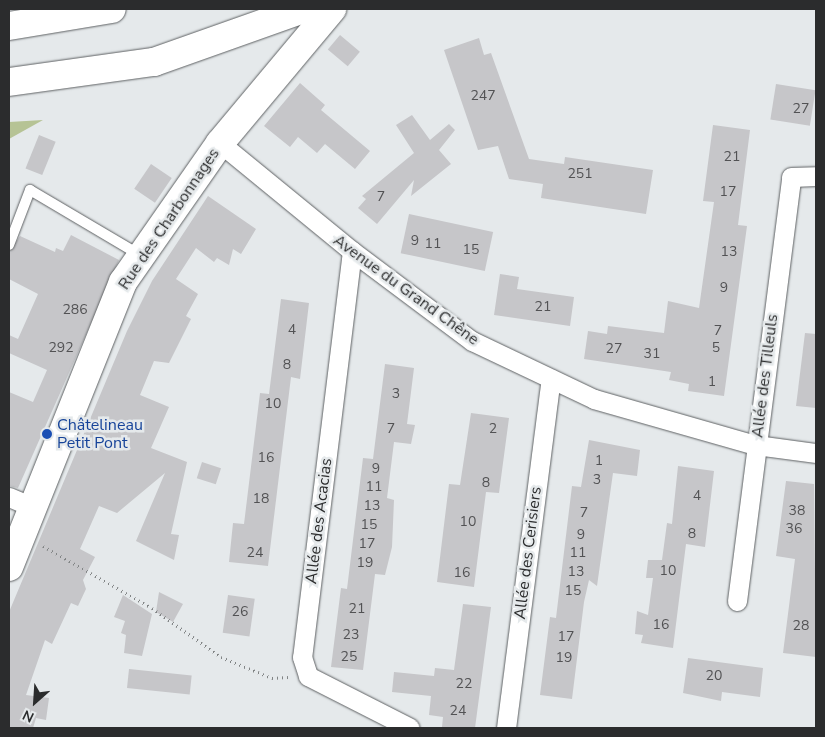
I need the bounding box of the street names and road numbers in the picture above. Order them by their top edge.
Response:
street label: Rue des Charbonnages [114,145,224,293]
street label: Avenue du Grand Chêne [329,231,483,349]
street label: Allée des Tilleuls [748,313,782,439]
street label: Allée des Acacias [302,457,336,585]
street label: Allée des Cerisiers [510,486,546,620]

